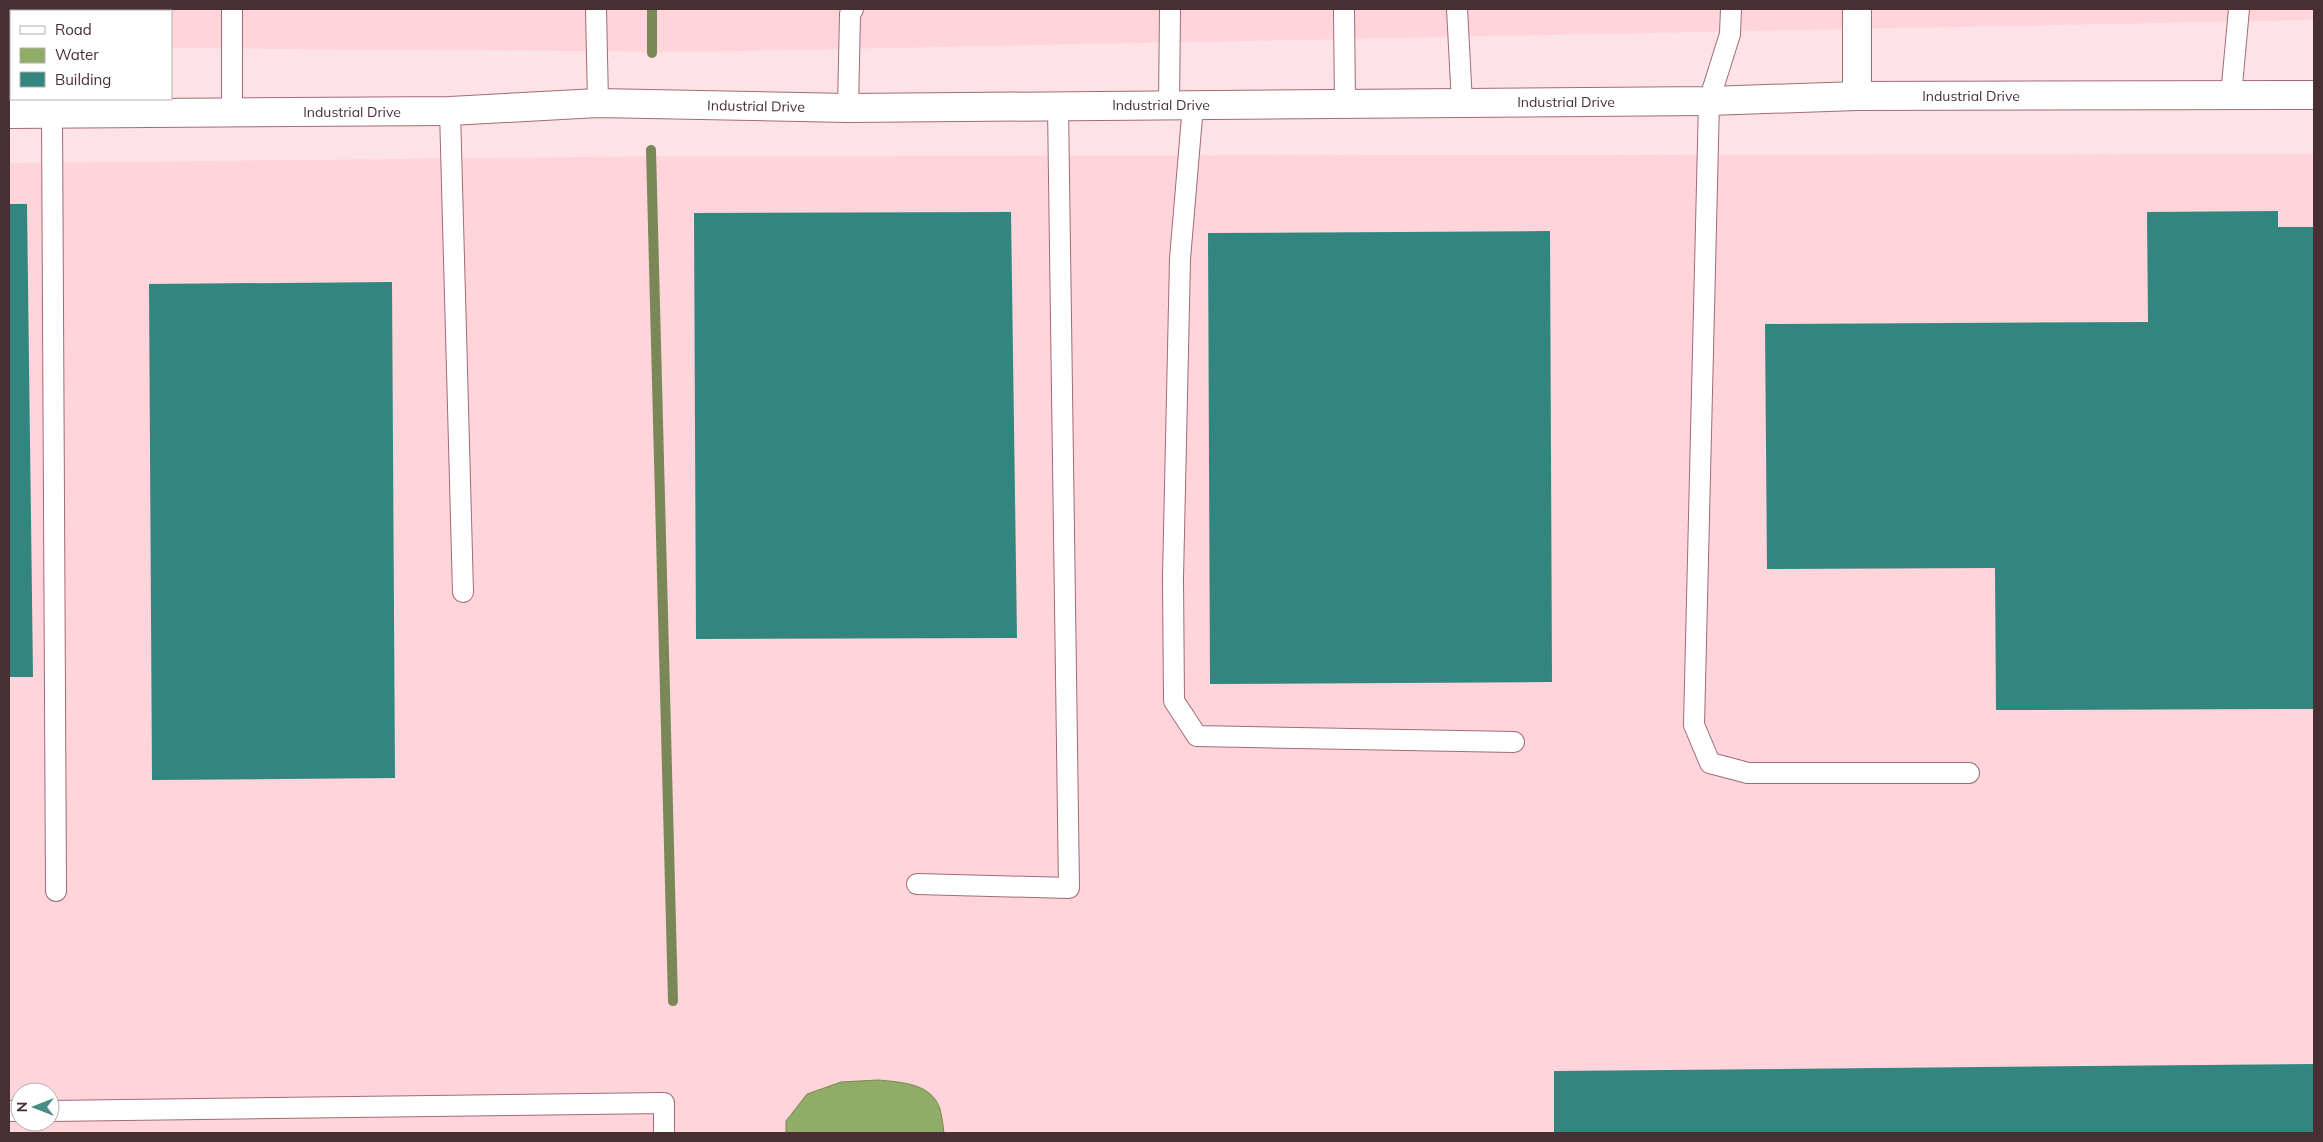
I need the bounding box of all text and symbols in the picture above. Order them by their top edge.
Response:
legend [10,10,172,100]
text: Road [55,20,92,39]
text: Water [55,45,99,64]
text: Building [55,70,111,89]
street label: Industrial Drive [1922,87,2020,105]
street label: Industrial Drive [1517,93,1615,111]
street label: Industrial Drive [707,96,805,116]
street label: Industrial Drive [1112,96,1210,114]
street label: Industrial Drive [303,103,401,121]
north arrow [10,1082,60,1132]
text: N [13,1102,31,1112]

